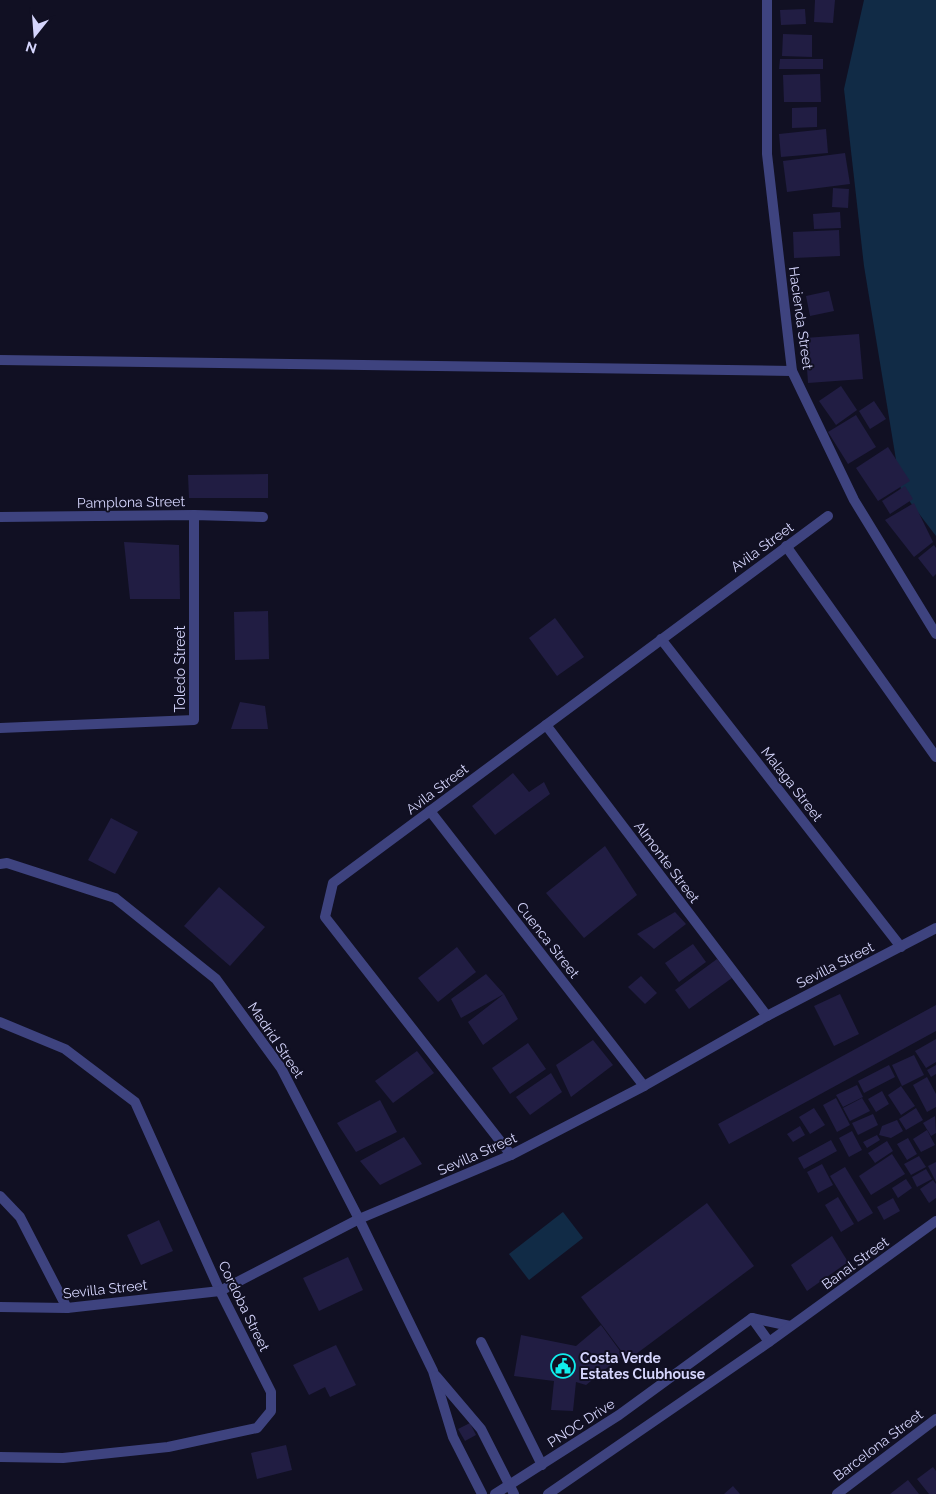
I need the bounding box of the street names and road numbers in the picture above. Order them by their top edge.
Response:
street label: Hacienda Street [786,266,816,371]
street label: Pamplona Street [77,493,185,511]
street label: Avila Street [728,519,797,575]
street label: Toledo Street [172,625,188,712]
street label: Malaga Street [758,744,826,825]
street label: Avila Street [403,760,471,817]
street label: Almonte Street [631,818,703,906]
street label: Cuenca Street [513,899,583,981]
street label: Sevilla Street [794,939,877,991]
street label: Madrid Street [245,999,307,1081]
street label: Sevilla Street [435,1129,519,1179]
street label: Banal Street [819,1233,892,1293]
street label: Cordoba Street [215,1258,273,1354]
street label: Sevilla Street [62,1277,148,1301]
street label: PNOC Drive [545,1395,617,1451]
street label: Barcelona Street [830,1406,926,1484]

